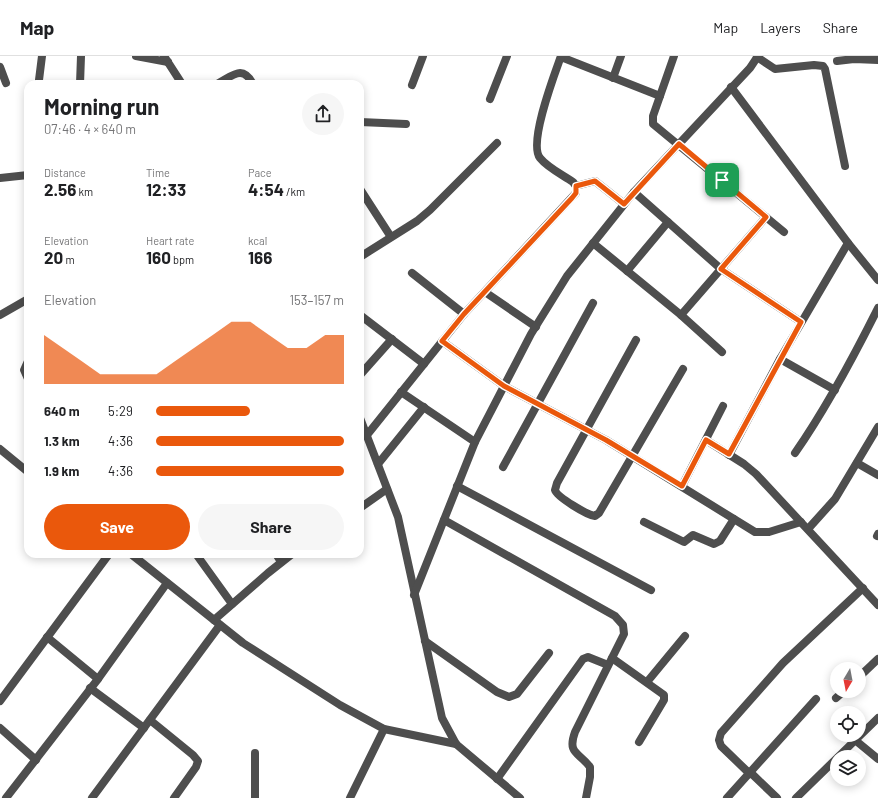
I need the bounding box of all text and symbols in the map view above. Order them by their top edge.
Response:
text: Map [20,16,54,39]
text: Map [713,19,738,36]
text: Layers [760,19,801,36]
text: Share [823,19,858,36]
text: Morning run [44,93,159,119]
button: share [302,93,344,135]
text: 07:46 · 4 × 640 m [44,121,136,137]
pin [705,163,739,197]
text: Distance [44,166,86,179]
text: Time [146,166,170,179]
text: Pace [248,166,272,179]
icon: arrive [711,169,733,191]
text: 2.56 [44,179,76,199]
text: 12:33 [146,179,186,199]
text: 4:54 [248,179,284,199]
text: km [76,185,93,198]
text: /km [284,185,305,198]
text: Elevation [44,234,88,247]
text: Heart rate [146,234,194,247]
text: kcal [248,234,267,247]
text: 20 [44,247,63,267]
text: 160 [146,247,171,267]
text: 166 [248,247,272,267]
text: m [63,253,75,266]
text: bpm [171,253,194,266]
text: Elevation [44,292,96,308]
text: 153–157 m [289,292,344,308]
text: 640 m [44,403,80,419]
text: 5:29 [108,403,133,419]
text: 1.3 km [44,433,80,449]
text: 4:36 [108,433,133,449]
text: 1.9 km [44,463,79,479]
text: 4:36 [108,463,133,479]
button: Save [44,504,190,550]
button: Share [198,504,344,550]
north arrow [830,662,866,698]
map controls [830,662,866,786]
button: locate [830,706,866,742]
button: layers [830,750,866,786]

